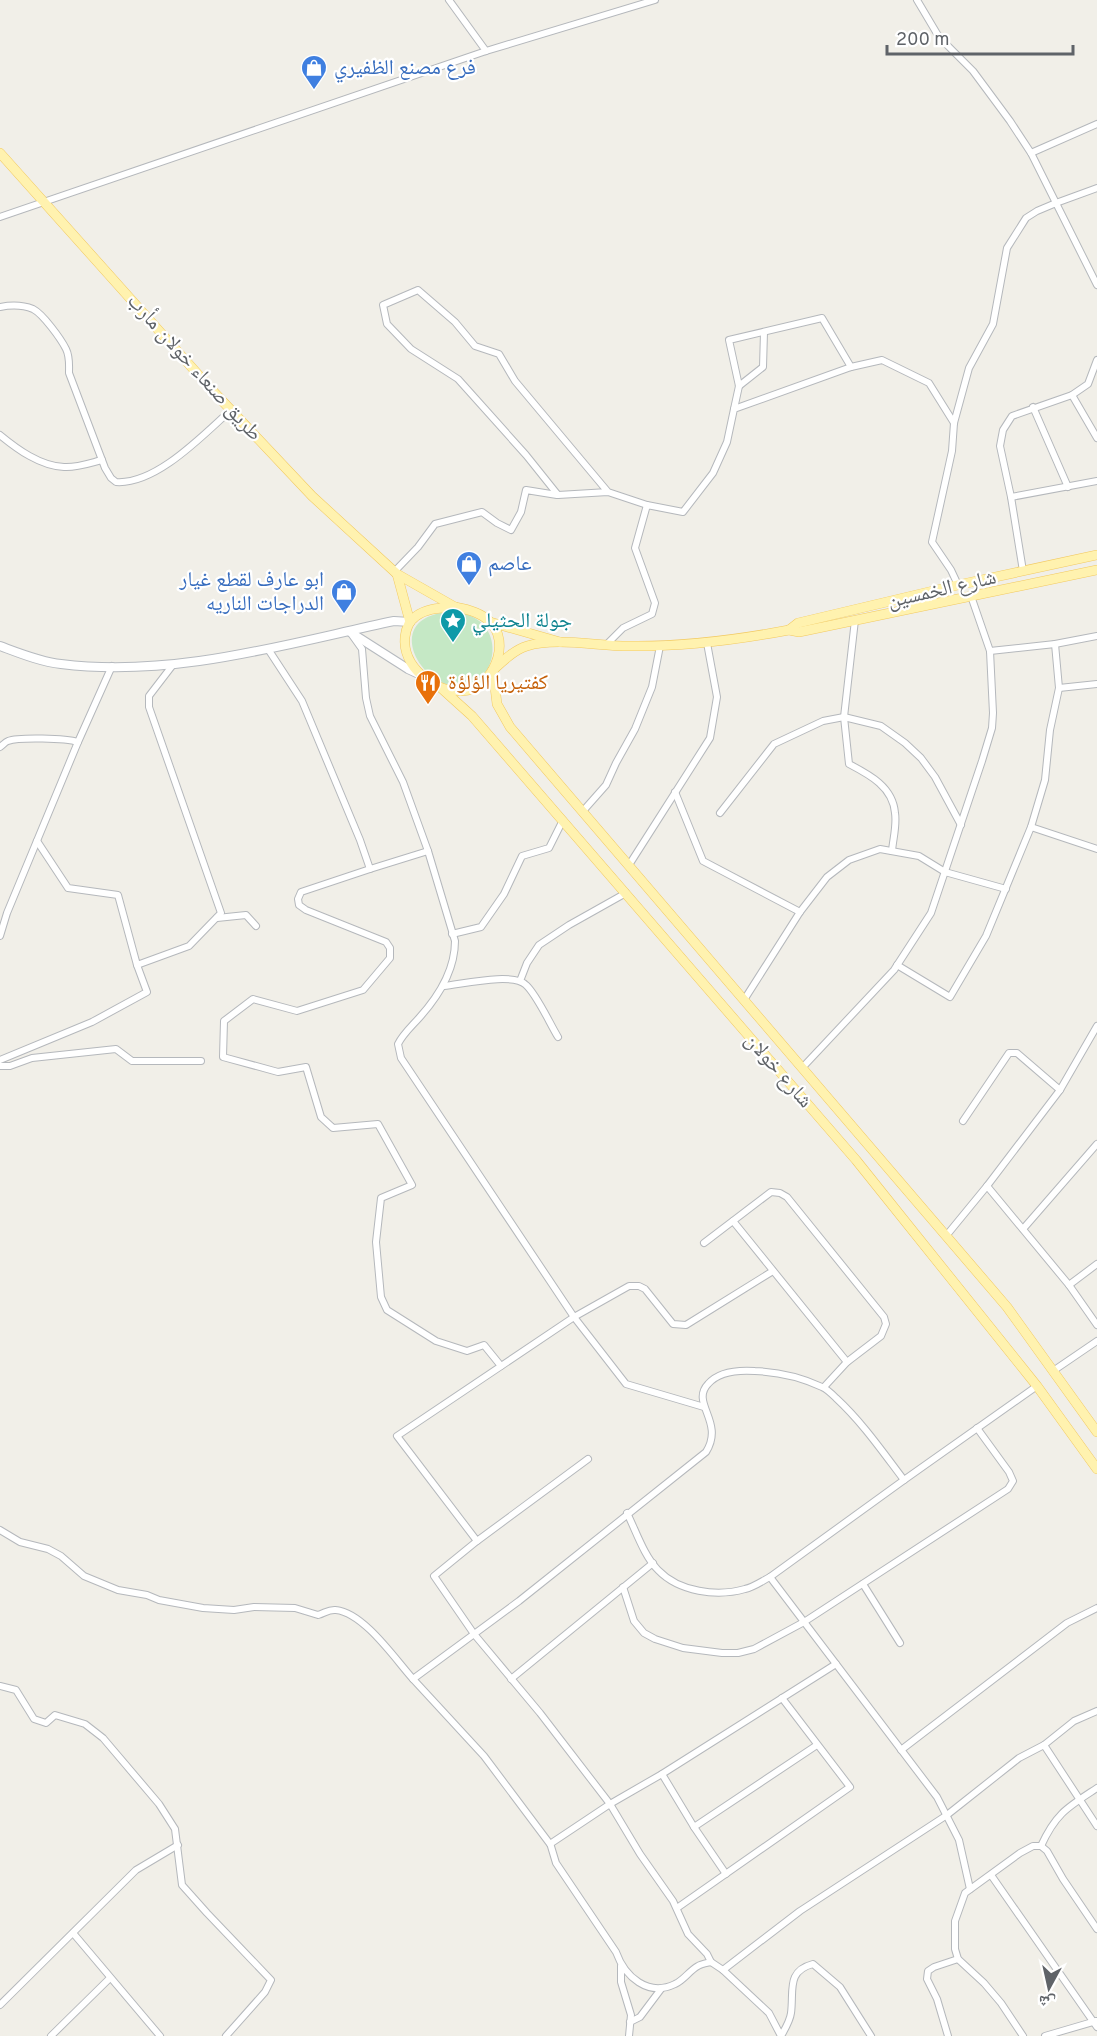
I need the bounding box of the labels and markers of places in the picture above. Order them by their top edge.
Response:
shop icon: فرع مصنع الظفيري [299,53,329,91]
place label: فرع مصنع الظفيري [334,55,476,83]
shop icon: عاصم [454,549,484,587]
place label: عاصم [488,551,532,578]
place label: ابو عارف لقطع غيار الدراجات الناريه [178,567,324,618]
shop icon: ابو عارف لقطع غيار الدراجات الناريه [329,577,359,615]
place icon: جولة الحثيلي [438,606,468,644]
place label: جولة الحثيلي [472,608,572,636]
restaurant icon: كفتيريا الؤلؤة [413,668,443,706]
place label: كفتيريا الؤلؤة [448,670,548,697]

